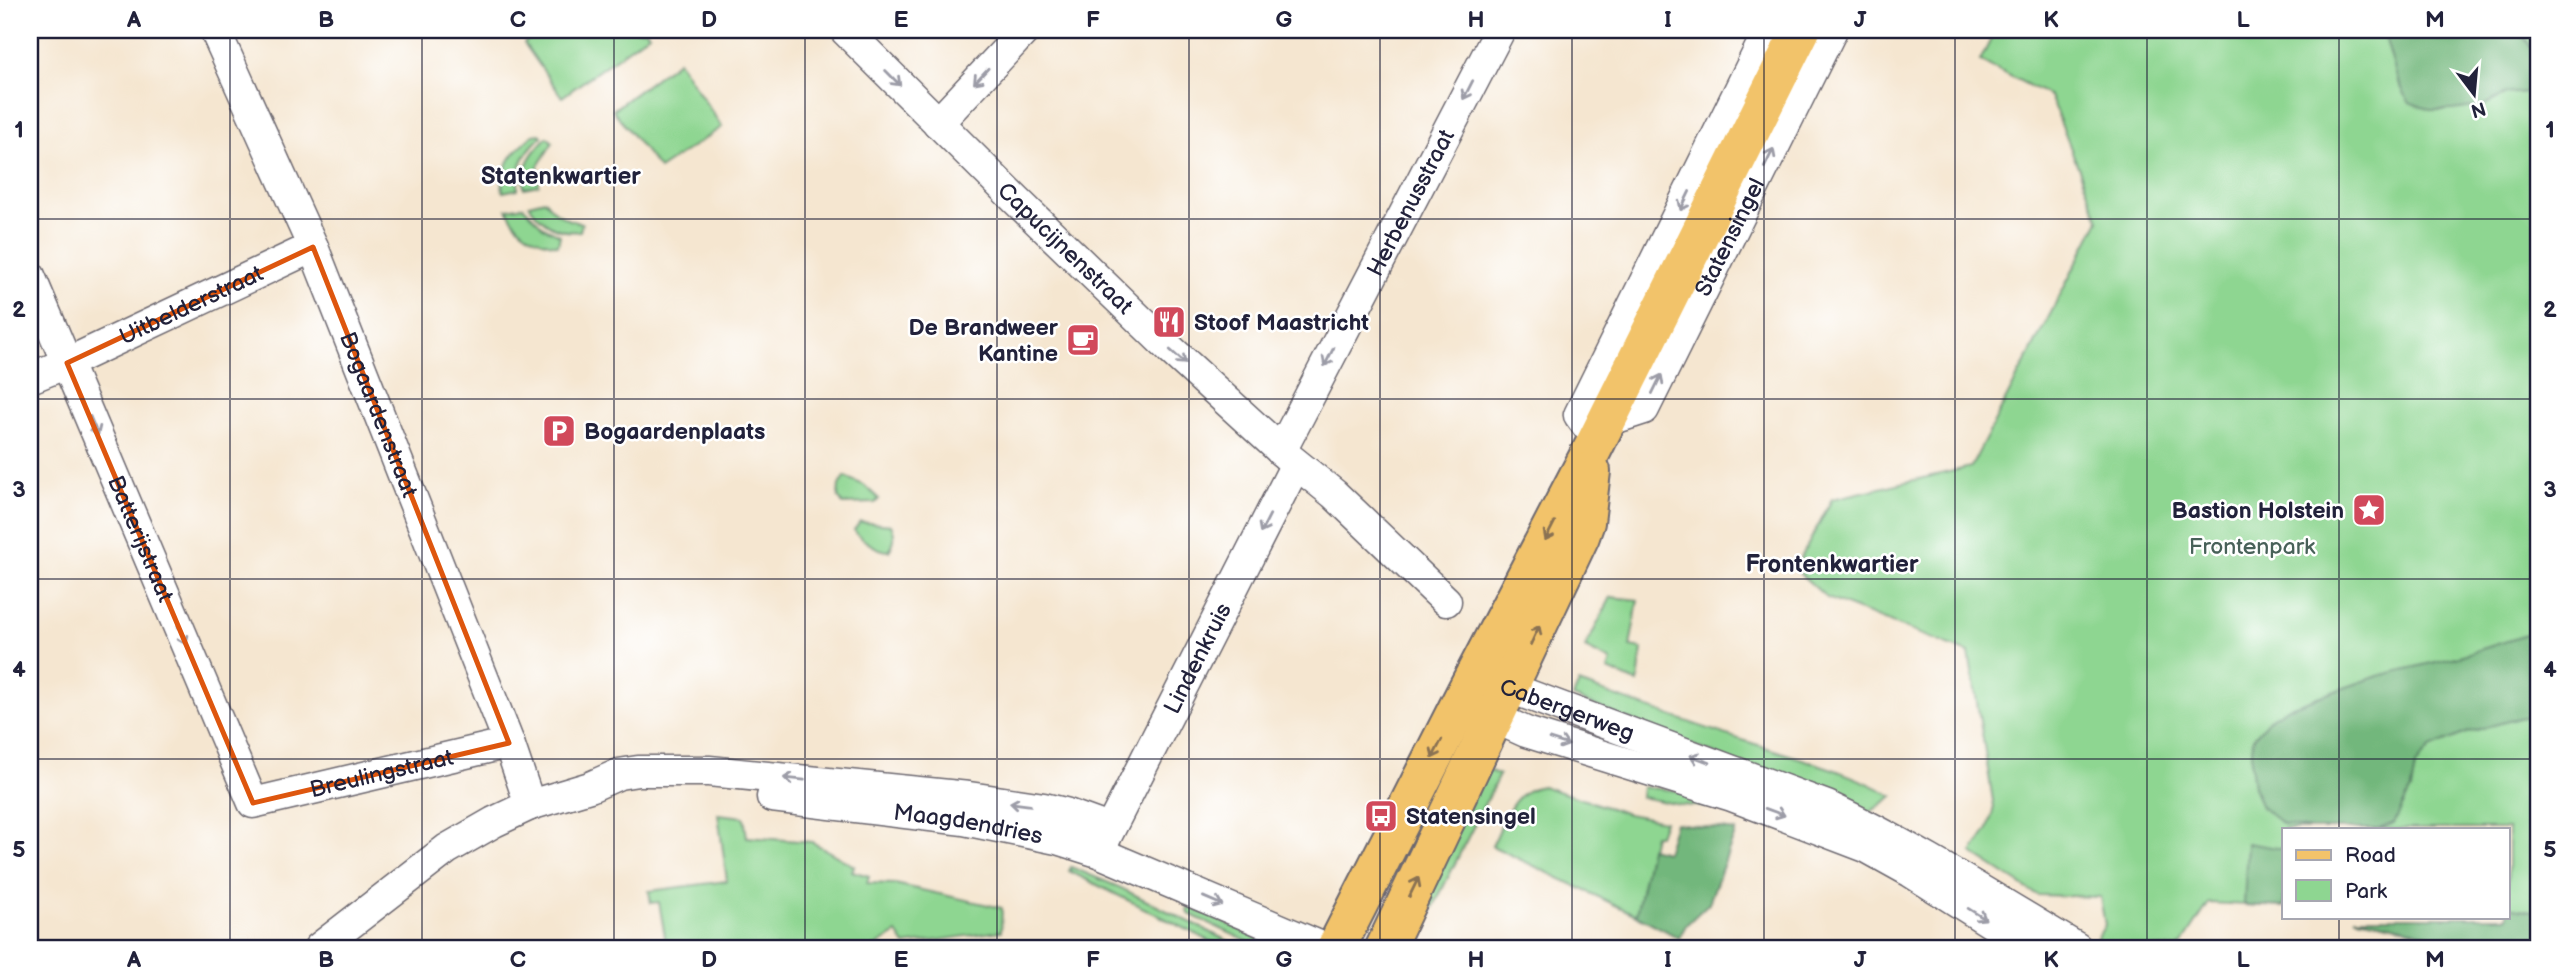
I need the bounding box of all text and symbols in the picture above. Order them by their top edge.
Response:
text: A [126,6,142,34]
text: B [318,6,334,34]
text: C [510,6,526,34]
text: D [701,6,717,34]
text: E [894,6,909,34]
text: F [1086,6,1100,34]
text: G [1276,6,1293,34]
text: H [1467,6,1485,34]
text: I [1664,6,1672,34]
text: J [1854,6,1867,34]
text: K [2043,6,2059,34]
text: L [2236,6,2250,34]
text: M [2425,6,2445,34]
north arrow [2440,60,2510,130]
one-way arrow [973,67,990,84]
one-way arrow [885,69,902,86]
one-way arrow [1461,79,1474,100]
text: N [2468,96,2488,122]
text: 1 [14,116,24,144]
text: 1 [2545,116,2555,144]
street label: Herbenusstraat [1361,125,1461,281]
one-way arrow [1762,148,1776,169]
district label: Statenkwartier [481,162,641,191]
street label: Statensingel [1689,174,1771,301]
street label: Capucijnenstraat [991,177,1138,320]
one-way arrow [1677,190,1691,211]
street label: Uitbelderstraat [115,260,268,351]
text: 2 [12,296,26,324]
text: 2 [2543,296,2557,324]
restaurant icon: Stoof Maastricht [1150,303,1188,341]
place label: Stoof Maastricht [1194,309,1369,337]
place label: De Brandweer Kantine [909,314,1059,368]
cafe icon: De Brandweer Kantine [1064,321,1102,359]
street label: Bogaardenstraat [333,328,423,501]
one-way arrow [1322,346,1336,367]
one-way arrow [1169,348,1186,365]
one-way arrow [1651,373,1664,394]
parking icon: Bogaardenplaats [540,412,578,450]
one-way arrow [88,415,101,436]
place label: Bogaardenplaats [584,418,765,446]
street label: Batterijstraat [101,471,179,606]
text: 3 [12,476,26,504]
text: 3 [2543,476,2557,504]
place icon: Bastion Holstein [2350,491,2388,529]
place label: Bastion Holstein [2172,497,2344,525]
one-way arrow [1257,513,1271,534]
one-way arrow [1543,520,1557,541]
park label: Frontenpark [2189,533,2316,561]
district label: Frontenkwartier [1745,550,1919,579]
street label: Lindenkruis [1158,598,1238,719]
one-way arrow [177,624,190,646]
one-way arrow [1529,624,1542,645]
text: 4 [12,656,26,684]
text: 4 [2543,656,2557,684]
street label: Cabergerweg [1500,675,1638,748]
one-way arrow [1547,737,1569,749]
one-way arrow [1429,738,1443,759]
street label: Breulingstraat [307,744,456,804]
one-way arrow [1690,751,1712,764]
one-way arrow [783,772,805,785]
one-way arrow [1009,797,1032,810]
bus stop icon: Statensingel [1362,797,1400,835]
street label: Maagdendries [892,799,1045,851]
place label: Statensingel [1406,803,1536,831]
one-way arrow [1764,807,1786,819]
legend [2282,828,2510,918]
text: 5 [12,836,26,864]
text: 5 [2543,836,2557,864]
text: Road [2345,843,2396,868]
one-way arrow [1408,877,1422,898]
text: Park [2345,879,2388,904]
one-way arrow [1202,895,1223,908]
one-way arrow [1967,907,1987,921]
text: A [126,946,142,974]
text: B [318,946,334,974]
text: C [510,946,526,974]
text: D [701,946,717,974]
text: E [894,946,909,974]
text: F [1086,946,1100,974]
text: G [1276,946,1293,974]
text: H [1467,946,1485,974]
text: I [1664,946,1672,974]
text: J [1854,946,1867,974]
text: K [2043,946,2059,974]
text: L [2236,946,2250,974]
text: M [2425,946,2445,974]

